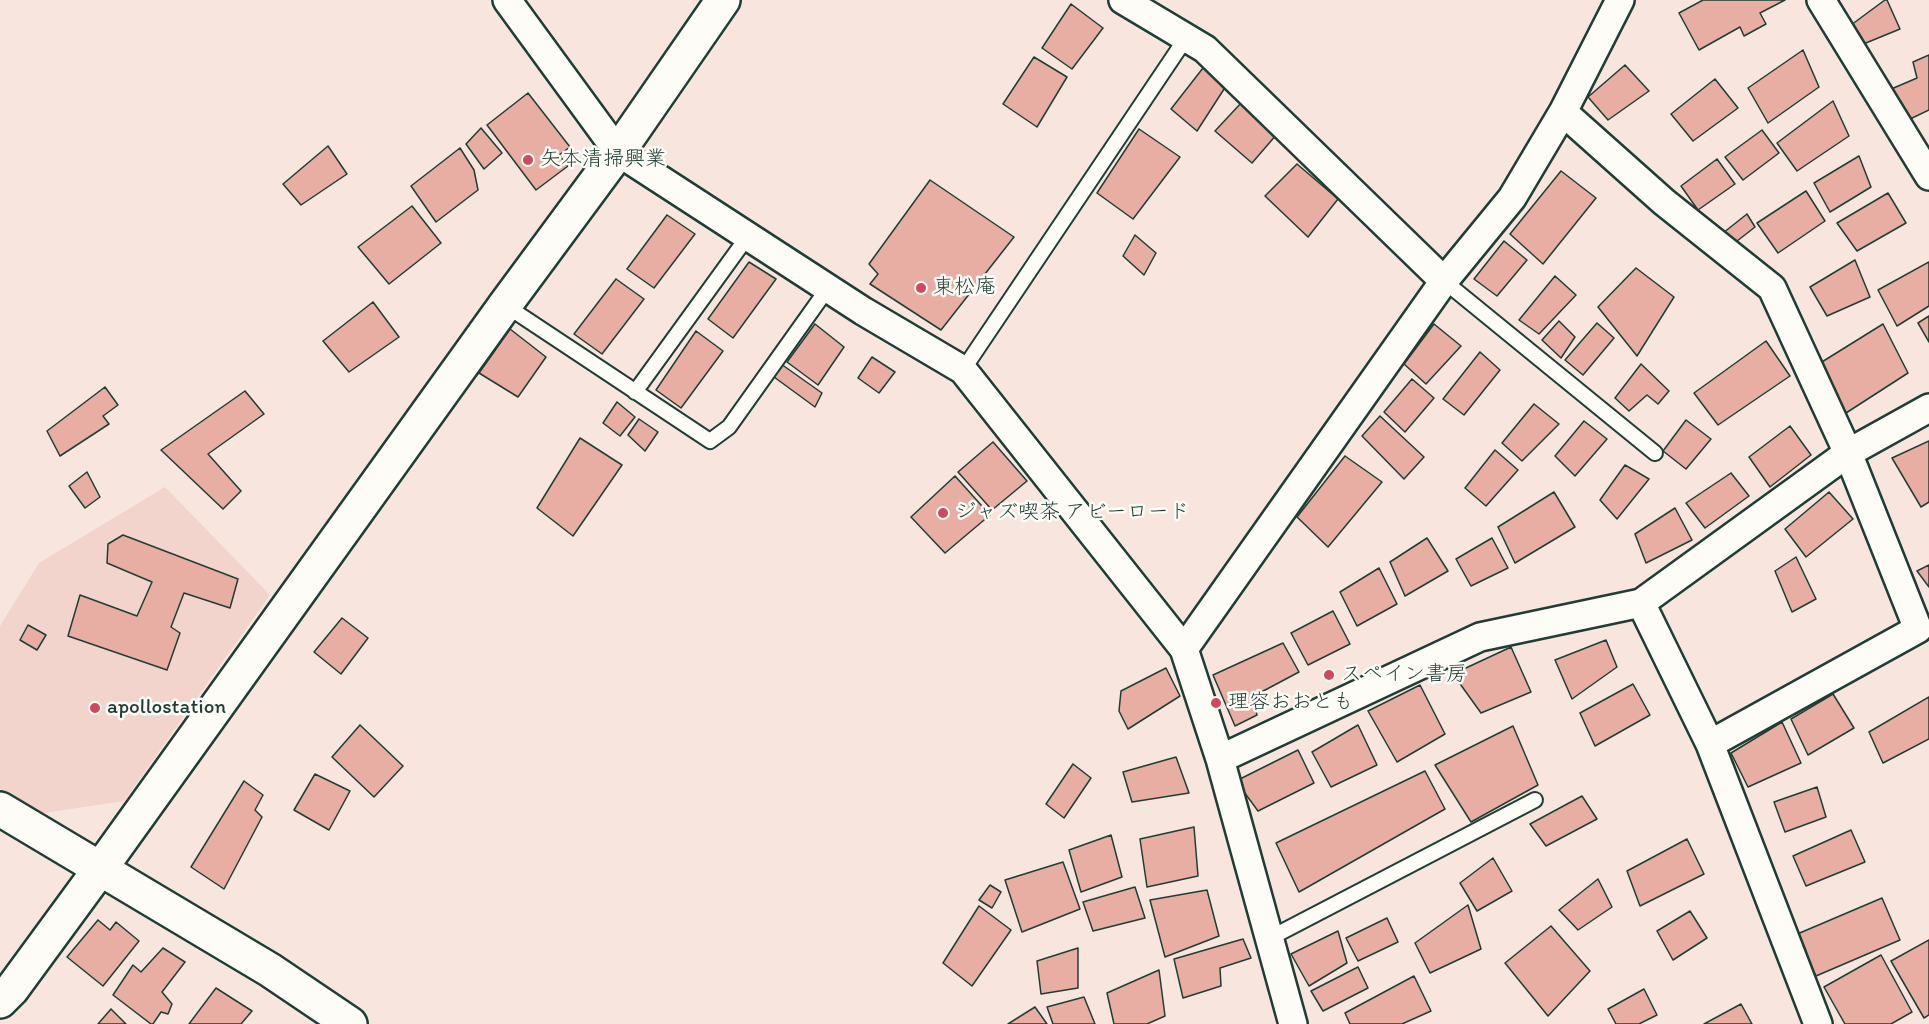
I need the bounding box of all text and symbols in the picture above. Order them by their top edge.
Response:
place label: 矢本清掃興業 [540,147,666,173]
marker: 矢本清掃興業 [521,153,535,167]
place label: 東松庵 [933,275,996,301]
marker: 東松庵 [914,281,928,295]
place label: ジャズ喫茶 アビーロード [955,500,1190,526]
marker: ジャズ喫茶 アビーロード [936,506,950,520]
place label: スペイン書房 [1341,662,1467,688]
marker: スペイン書房 [1322,668,1336,682]
place label: 理容おおとも [1228,690,1354,716]
place label: apollostation [107,695,226,721]
marker: 理容おおとも [1209,696,1223,710]
marker: apollostation [88,701,102,715]

